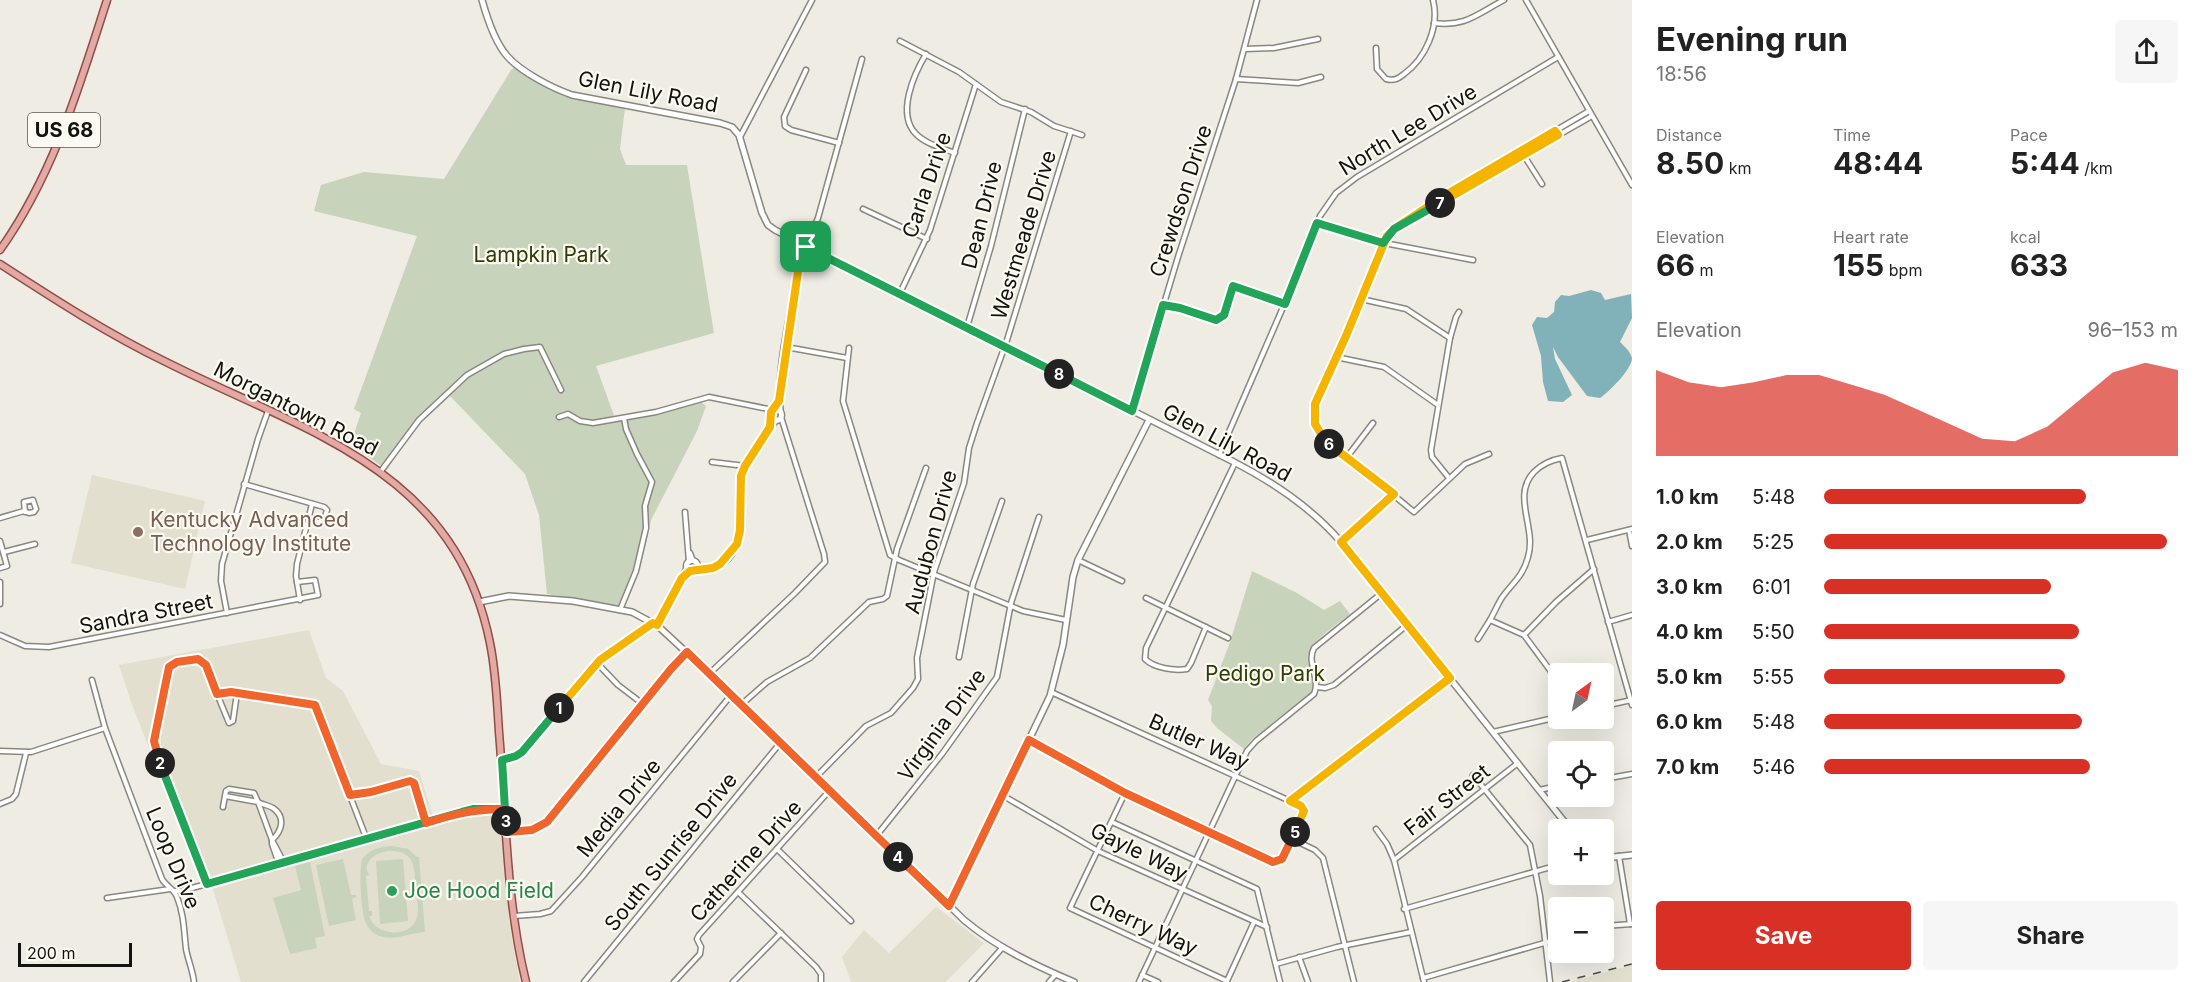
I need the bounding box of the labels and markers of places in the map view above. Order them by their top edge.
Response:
pin: 7 [1425,188,1455,218]
pin [780,221,831,272]
pin: 8 [1044,359,1074,389]
pin: 6 [1314,429,1344,459]
place label: Kentucky Advanced Technology Institute [150,507,351,556]
marker: Kentucky Advanced Technology Institute [131,525,145,539]
pin: 1 [544,693,574,723]
pin: 2 [145,748,175,778]
pin: 3 [491,806,521,836]
pin: 5 [1280,817,1310,847]
pin: 4 [883,842,913,872]
place label: Joe Hood Field [404,878,554,903]
marker: Joe Hood Field [385,884,399,898]

